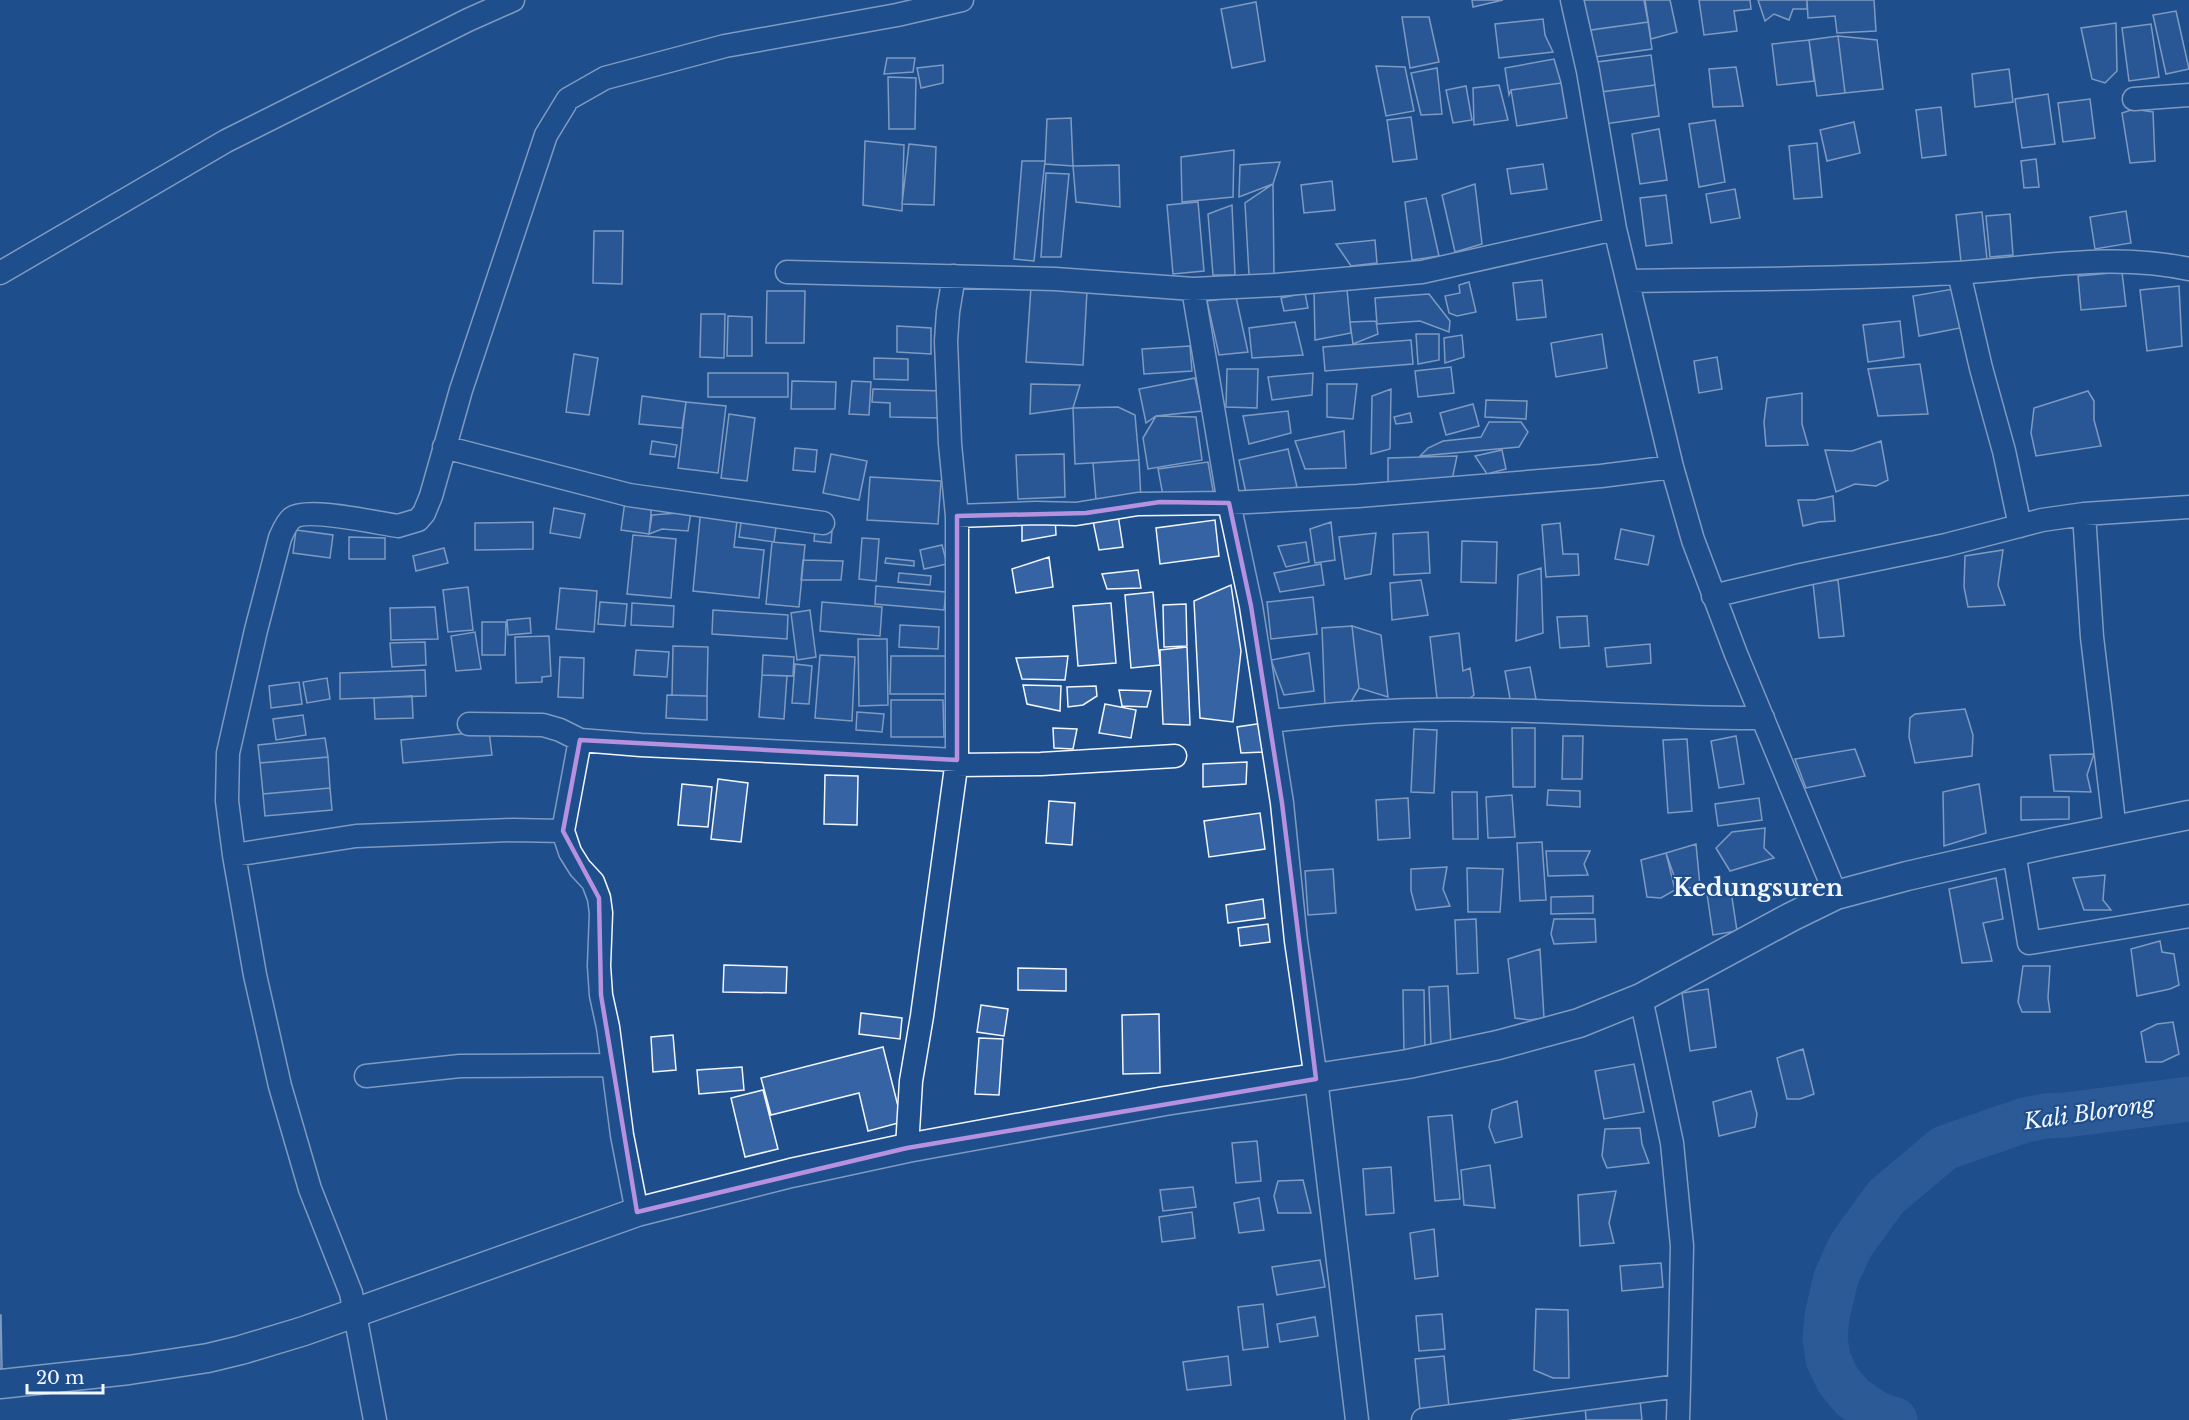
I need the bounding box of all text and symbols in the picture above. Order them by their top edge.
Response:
district label: Kedungsuren [1673,873,1844,902]
water label: Kali Blorong [2021,1090,2158,1136]
scale bar [27,1357,104,1395]
text: 20 m [36,1367,84,1389]

